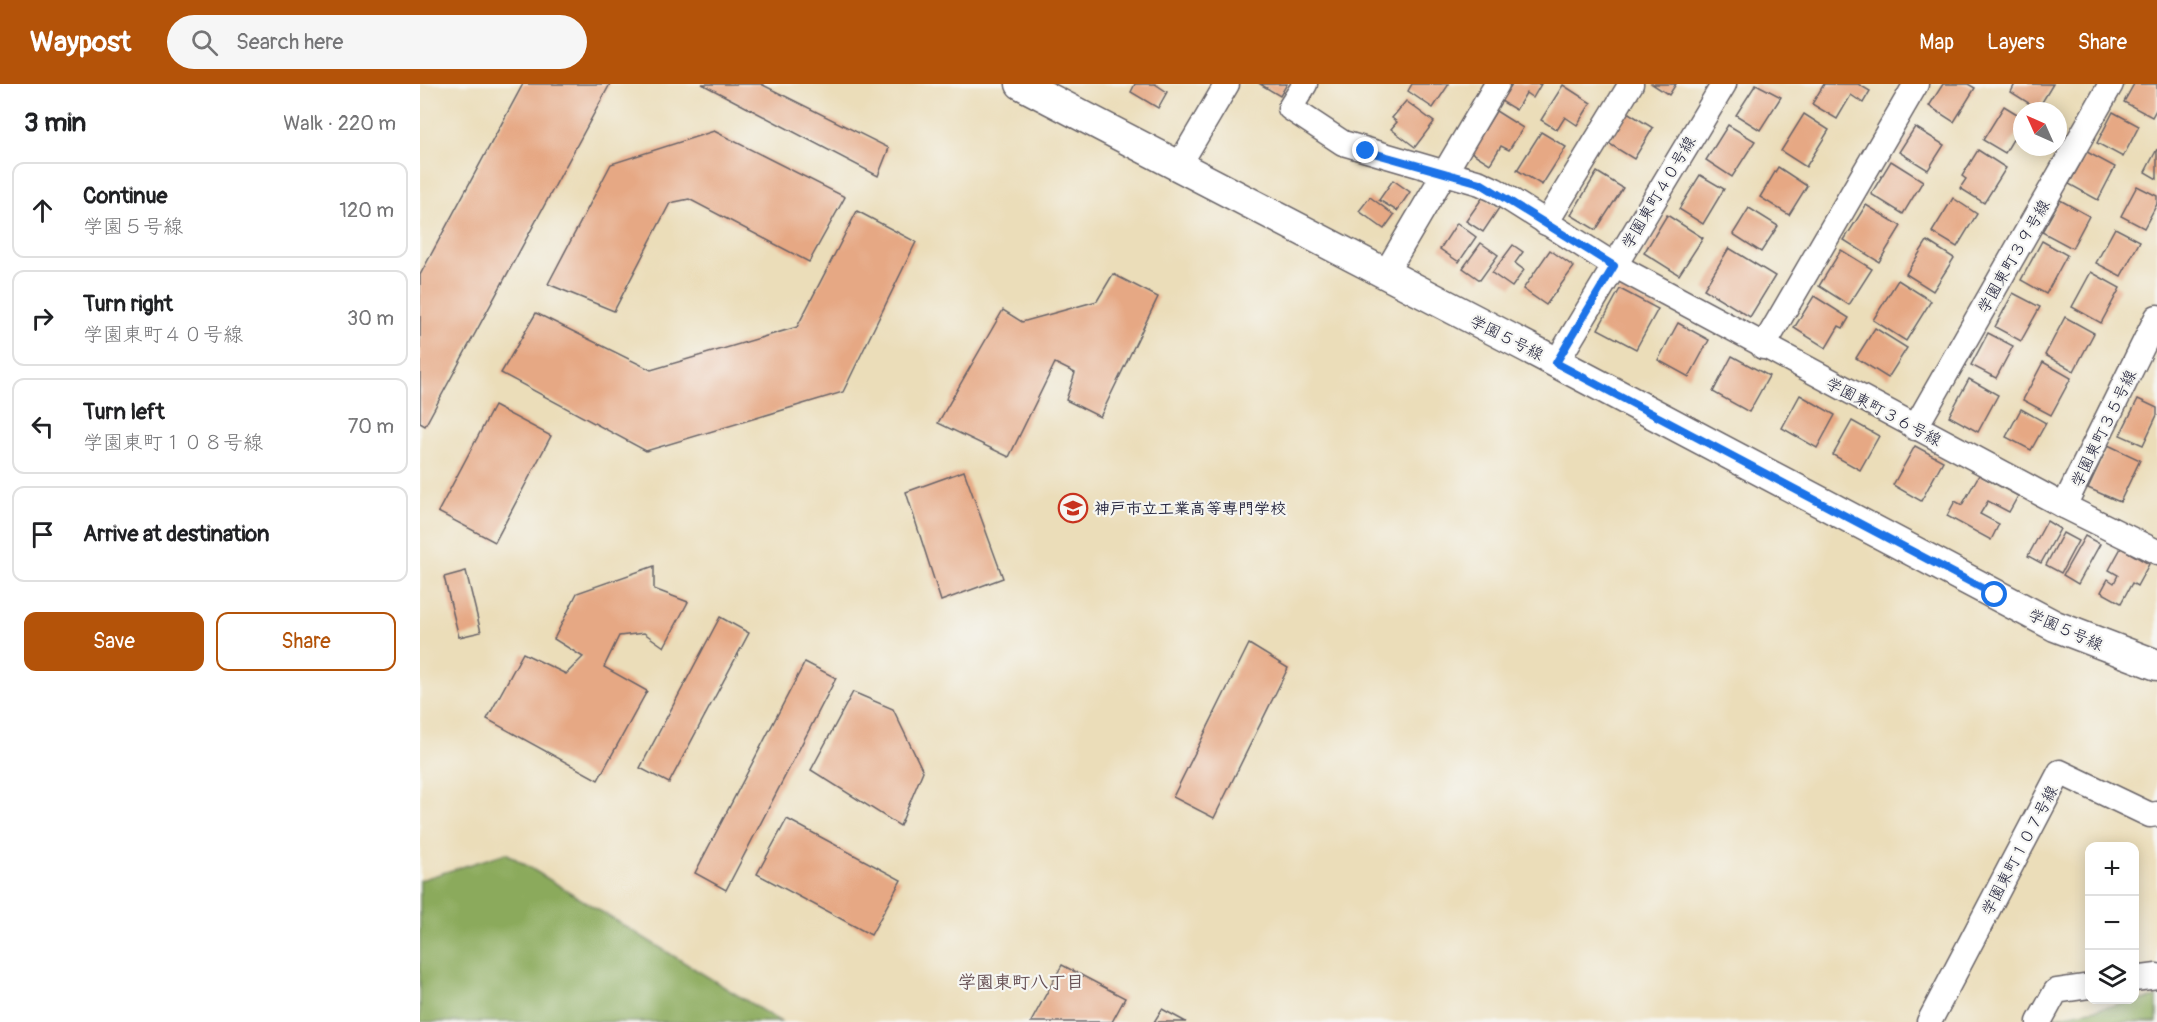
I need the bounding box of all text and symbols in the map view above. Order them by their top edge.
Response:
search box [167,15,587,69]
text: Waypost [30,25,131,60]
icon: search [188,26,221,59]
text: Search here [236,28,343,56]
text: Map [1919,29,1954,56]
text: Layers [1987,29,2045,56]
text: Share [2078,29,2127,56]
north arrow [2013,102,2067,156]
text: 3 min [24,107,86,139]
text: Walk · 220 m [283,111,396,136]
street label: 学園東町４０号線 [1617,132,1700,253]
route end [1352,137,1378,163]
text: Continue [83,182,167,210]
icon: ahead [26,194,59,227]
street label: 学園東町３９号線 [1973,196,2055,317]
text: 120 m [339,198,394,223]
text: 学園５号線 [83,214,183,239]
text: Turn right [83,290,173,318]
icon: right [26,302,59,335]
text: 30 m [347,306,394,331]
street label: 学園５号線 [1466,311,1547,365]
text: 学園東町４０号線 [83,322,243,347]
street label: 学園東町３５号線 [2067,367,2141,490]
street label: 学園東町３６号線 [1822,373,1945,451]
text: Turn left [83,398,165,426]
icon: left [26,410,59,443]
text: 70 m [348,414,394,439]
text: 学園東町１０８号線 [83,430,263,455]
school or university icon: 神戸市立工業高等専門学校 [1057,492,1089,524]
place label: 神戸市立工業高等専門学校 [1094,499,1286,519]
icon: arrive [26,518,59,551]
text: Arrive at destination [83,520,269,548]
route start [1981,581,2007,607]
street label: 学園５号線 [2025,605,2106,655]
button: Save [24,612,204,671]
button: Share [216,612,396,671]
street label: 学園東町１０７号線 [1977,782,2063,919]
map controls [2085,842,2139,1004]
button: + [2085,842,2139,896]
button: − [2085,896,2139,950]
button: layers [2085,950,2139,1004]
district label: 学園東町八丁目 [958,971,1084,994]

